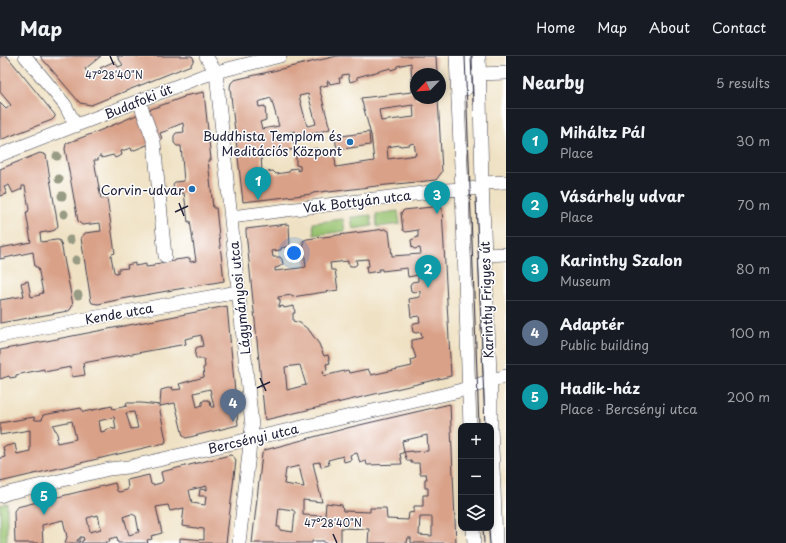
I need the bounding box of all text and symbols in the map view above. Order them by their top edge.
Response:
text: Map [20,14,62,42]
text: Home [536,17,575,38]
text: Map [597,17,627,38]
text: About [649,17,690,38]
text: Contact [712,17,766,38]
text: 47°28'40"N [85,67,143,82]
north arrow [410,68,446,104]
text: Nearby [522,69,584,95]
text: 5 results [716,73,770,92]
street label: Budafoki út [101,79,175,123]
text: Miháltz Pál [560,120,645,143]
place label: Buddhista Templom és Meditációs Központ [203,126,342,160]
text: 1 [532,131,538,150]
text: 30 m [736,131,770,150]
marker: Buddhista Templom és Meditációs Központ [345,137,355,147]
text: Place [560,143,593,162]
pin: 1 [245,167,271,200]
place label: Corvin-udvar [101,180,184,199]
pin: 3 [424,181,450,214]
marker: Corvin-udvar [187,184,197,194]
text: Vásárhely udvar [560,184,685,207]
street label: Vak Bottyán utca [302,185,413,217]
text: 2 [530,195,540,214]
text: 70 m [737,195,770,214]
text: Place [560,207,593,226]
street label: Lágymányosi utca [224,240,254,356]
street label: Karinthy Frigyes út [474,241,498,359]
your location [284,243,304,263]
text: Karinthy Szalon [560,248,682,271]
pin: 2 [415,255,441,288]
text: 3 [531,259,539,278]
text: 80 m [736,259,770,278]
text: Museum [560,271,611,290]
street label: Kende utca [83,298,155,328]
text: Adaptér [560,312,624,335]
text: 4 [531,323,539,342]
text: 100 m [730,323,770,342]
text: Public building [560,335,649,354]
text: Hadik-ház [560,376,640,399]
text: 5 [531,387,539,406]
text: 200 m [727,387,770,406]
pin: 4 [220,389,246,422]
text: Place · Bercsényi utca [560,399,697,418]
street label: Bercsényi utca [206,418,301,458]
map controls [458,423,494,531]
button: + [458,423,494,459]
button: − [458,459,494,495]
pin: 5 [31,482,57,515]
button: layers [458,495,494,531]
text: 47°28'40"N [304,515,362,530]

